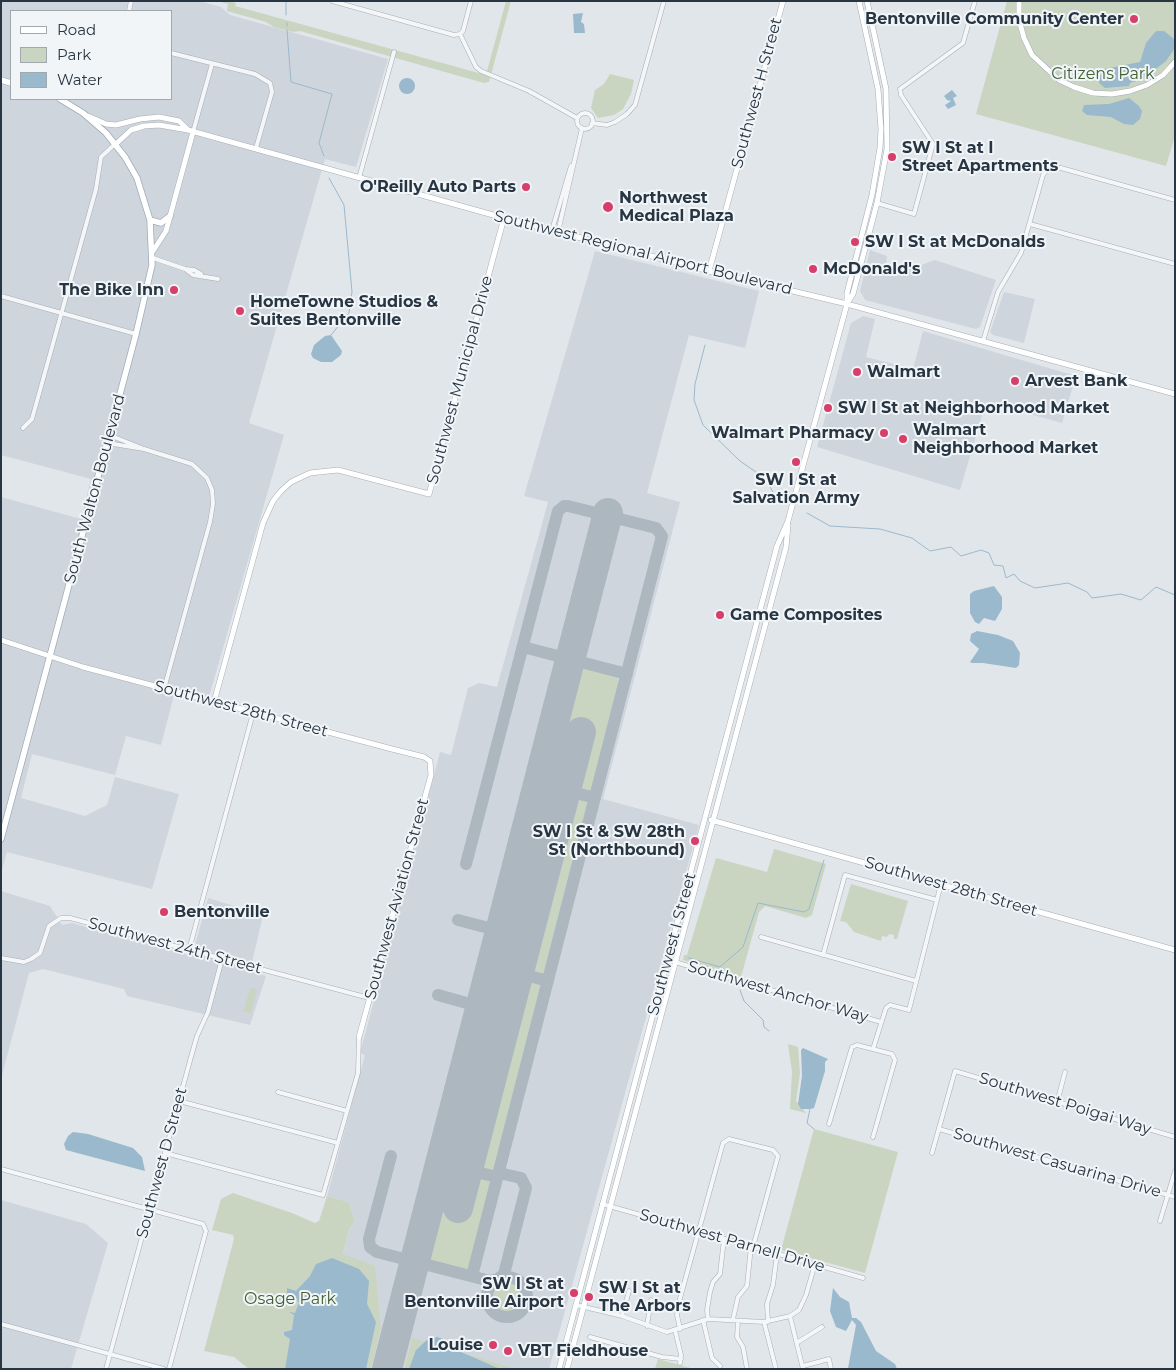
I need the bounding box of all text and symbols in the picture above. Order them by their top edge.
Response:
place label: Bentonville Community Center [865,9,1124,29]
legend [10,10,172,100]
marker: Bentonville Community Center [1128,13,1140,25]
street label: Southwest H Street [728,15,786,171]
text: Road [57,20,96,39]
text: Park [57,45,91,64]
park label: Citizens Park [1051,64,1155,84]
text: Water [57,70,103,89]
place label: SW I St at I Street Apartments [902,138,1058,176]
marker: SW I St at I Street Apartments [886,151,898,163]
place label: O'Reilly Auto Parts [360,177,516,197]
marker: O'Reilly Auto Parts [520,181,532,193]
place label: Northwest Medical Plaza [619,188,734,226]
marker: Northwest Medical Plaza [601,200,615,214]
street label: Southwest Regional Airport Boulevard [492,207,794,299]
place label: SW I St at McDonalds [865,232,1045,252]
marker: SW I St at McDonalds [849,236,861,248]
place label: McDonald's [823,259,920,279]
marker: McDonald's [807,263,819,275]
street label: Southwest Municipal Drive [423,274,497,486]
place label: The Bike Inn [59,280,164,300]
marker: The Bike Inn [168,284,180,296]
place label: HomeTowne Studios & Suites Bentonville [250,292,438,330]
marker: HomeTowne Studios & Suites Bentonville [234,305,246,317]
place label: Walmart [867,362,940,382]
marker: Walmart [851,366,863,378]
place label: Arvest Bank [1025,371,1127,391]
marker: Arvest Bank [1009,375,1021,387]
street label: South Walton Boulevard [60,392,130,586]
place label: SW I St at Neighborhood Market [838,398,1109,418]
marker: SW I St at Neighborhood Market [822,402,834,414]
place label: Walmart Neighborhood Market [913,420,1098,458]
place label: Walmart Pharmacy [711,423,874,443]
marker: Walmart Pharmacy [878,427,890,439]
marker: Walmart Neighborhood Market [897,433,909,445]
marker: SW I St at Salvation Army [790,456,802,468]
place label: SW I St at Salvation Army [732,470,860,508]
place label: Game Composites [730,605,882,625]
marker: Game Composites [714,609,726,621]
street label: Southwest 28th Street [152,677,330,741]
street label: Southwest Aviation Street [361,796,433,1002]
place label: SW I St & SW 28th St (Northbound) [533,822,685,860]
marker: SW I St & SW 28th St (Northbound) [689,835,701,847]
street label: Southwest 28th Street [862,853,1040,921]
street label: Southwest I Street [644,870,700,1018]
place label: Bentonville [174,902,270,922]
marker: Bentonville [158,906,170,918]
street label: Southwest 24th Street [86,914,264,978]
street label: Southwest Anchor Way [685,957,871,1027]
street label: Southwest Poigai Way [977,1069,1153,1139]
street label: Southwest D Street [133,1085,191,1241]
street label: Southwest Casuarina Drive [951,1124,1163,1202]
street label: Southwest Parnell Drive [637,1205,827,1277]
place label: SW I St at Bentonville Airport [404,1274,564,1312]
place label: SW I St at The Arbors [599,1278,691,1316]
marker: SW I St at Bentonville Airport [568,1287,580,1299]
park label: Osage Park [244,1289,336,1309]
marker: SW I St at The Arbors [583,1291,595,1303]
place label: Louise [429,1335,483,1355]
marker: Louise [487,1339,499,1351]
place label: VBT Fieldhouse [518,1341,648,1361]
marker: VBT Fieldhouse [502,1345,514,1357]

